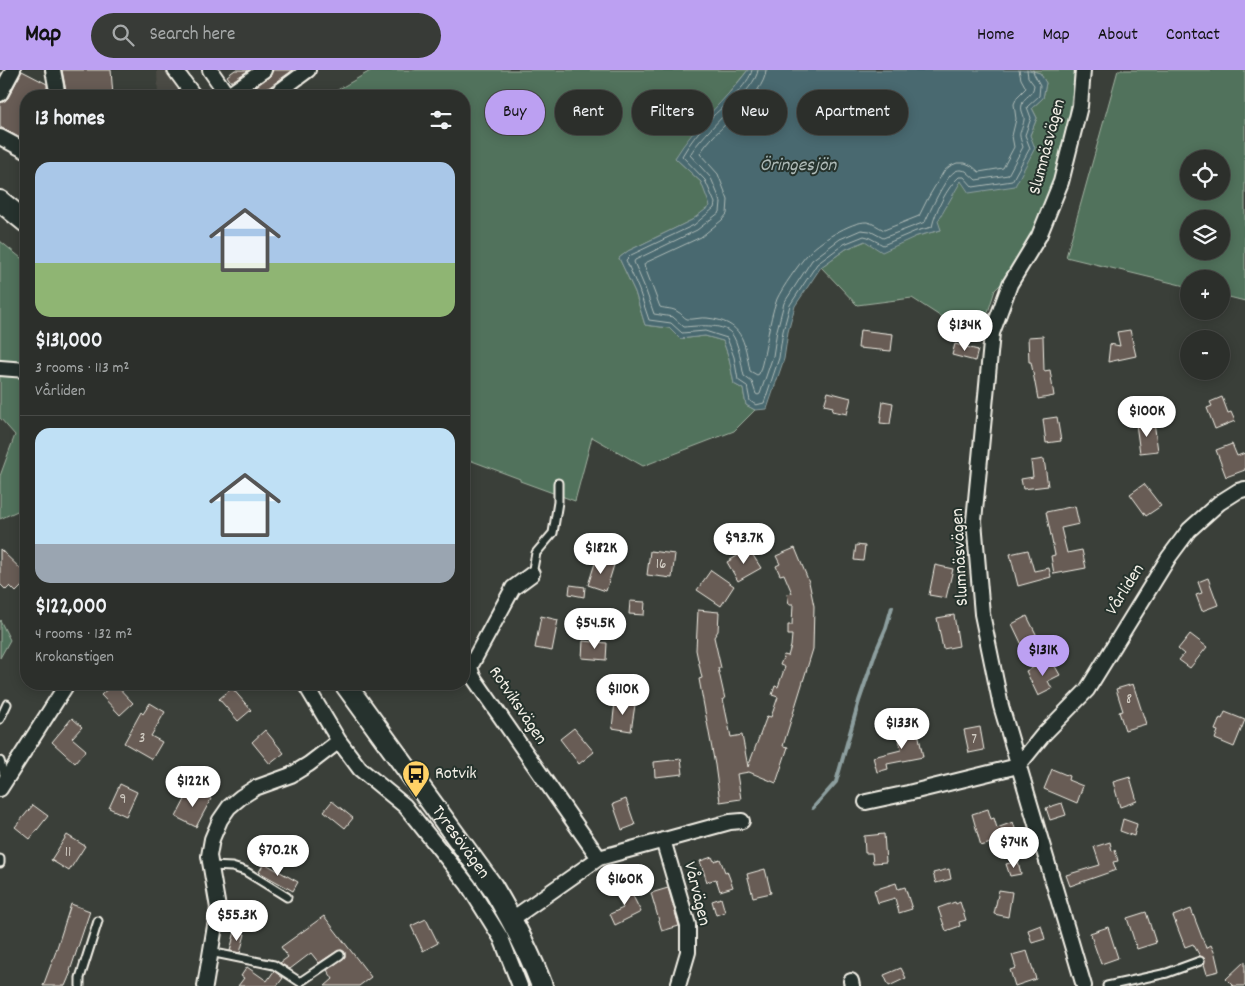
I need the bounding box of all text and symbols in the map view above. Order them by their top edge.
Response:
search box [91,13,441,58]
text: Map [25,18,61,52]
icon: search [109,21,137,49]
text: Search here [149,22,235,49]
text: Home [977,23,1014,48]
text: Map [1042,23,1070,48]
text: About [1098,23,1138,48]
text: Contact [1166,23,1220,48]
chip: Buy [485,90,545,135]
chip: Rent [555,90,622,135]
chip: Filters [632,90,713,135]
chip: New [723,90,787,135]
chip: Apartment [797,90,908,135]
street label: Slumnäsvägen [1023,97,1073,197]
text: 13 homes [35,105,105,135]
icon: filters [427,106,455,134]
map controls [1180,150,1230,380]
button: locate [1180,150,1230,200]
water label: Öringesjön [760,153,837,180]
icon: home [200,195,290,285]
button: layers [1180,210,1230,260]
button: + [1180,270,1230,320]
pin: $134K [930,310,1000,352]
text: $134K [949,314,981,337]
text: $131,000 [35,327,103,357]
button: − [1180,330,1230,380]
text: 3 rooms · 113 m² [35,357,129,380]
text: Vårliden [35,380,85,403]
pin: $100K [1112,396,1182,438]
text: $100K [1129,400,1165,423]
icon: home [200,460,290,550]
street label: Slumnäsvägen [946,507,976,607]
pin: $93.7K [703,522,785,565]
text: $93.7K [725,527,763,550]
pin: $182K [566,532,636,575]
text: $182K [585,537,617,560]
house number: 16 [656,554,666,576]
street label: Vårliden [1100,559,1152,621]
text: $122,000 [35,593,107,623]
pin: $54.5K [554,608,636,650]
text: $54.5K [575,612,615,635]
text: 4 rooms · 132 m² [35,623,132,646]
pin: $131K [1008,634,1078,677]
text: $131K [1028,639,1058,662]
text: Krokanstigen [35,646,114,669]
street label: Rotviksvägen [482,662,552,750]
pin: $110K [588,674,658,716]
text: $110K [607,678,639,701]
house number: 8 [1126,689,1132,711]
pin: $133K [867,708,937,750]
text: $133K [885,712,919,735]
house number: 3 [139,728,145,750]
house number: 7 [971,729,977,751]
bus stop icon: Rotvik [401,759,431,798]
place label: Rotvik [435,762,477,787]
pin: $122K [158,766,228,808]
text: $122K [177,770,210,793]
house number: 9 [120,789,126,811]
street label: Tyresövägen [425,801,496,884]
pin: $74K [984,826,1044,869]
text: $74K [1000,831,1028,854]
pin: $70.2K [237,834,319,877]
text: $70.2K [258,839,298,862]
house number: 11 [65,842,71,864]
street label: Vårvägen [676,859,716,929]
pin: $160K [590,864,660,906]
text: $160K [607,868,643,891]
pin: $55.3K [196,900,278,942]
text: $55.3K [217,904,257,927]

